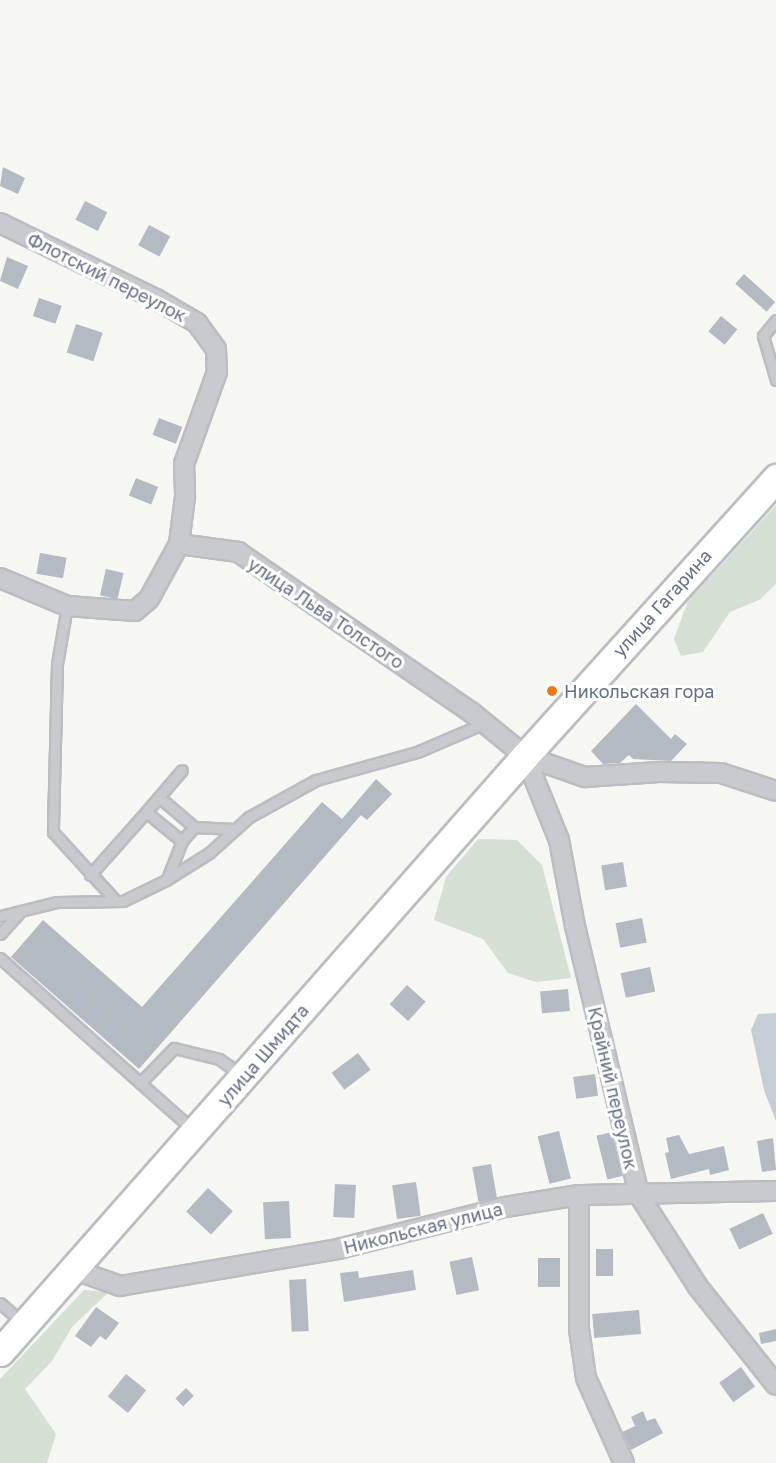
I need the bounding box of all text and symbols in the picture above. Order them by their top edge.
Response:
street label: Флотский переулок [24,228,190,326]
street label: улица Гагарина [608,545,716,661]
street label: улица Льва Толстого [244,553,408,673]
place label: Никольская гора [564,680,714,702]
marker: Никольская гора [545,684,559,698]
street label: улица Шмидта [213,1000,313,1110]
street label: Крайний переулок [584,1005,642,1171]
street label: Никольская улица [341,1198,505,1258]

